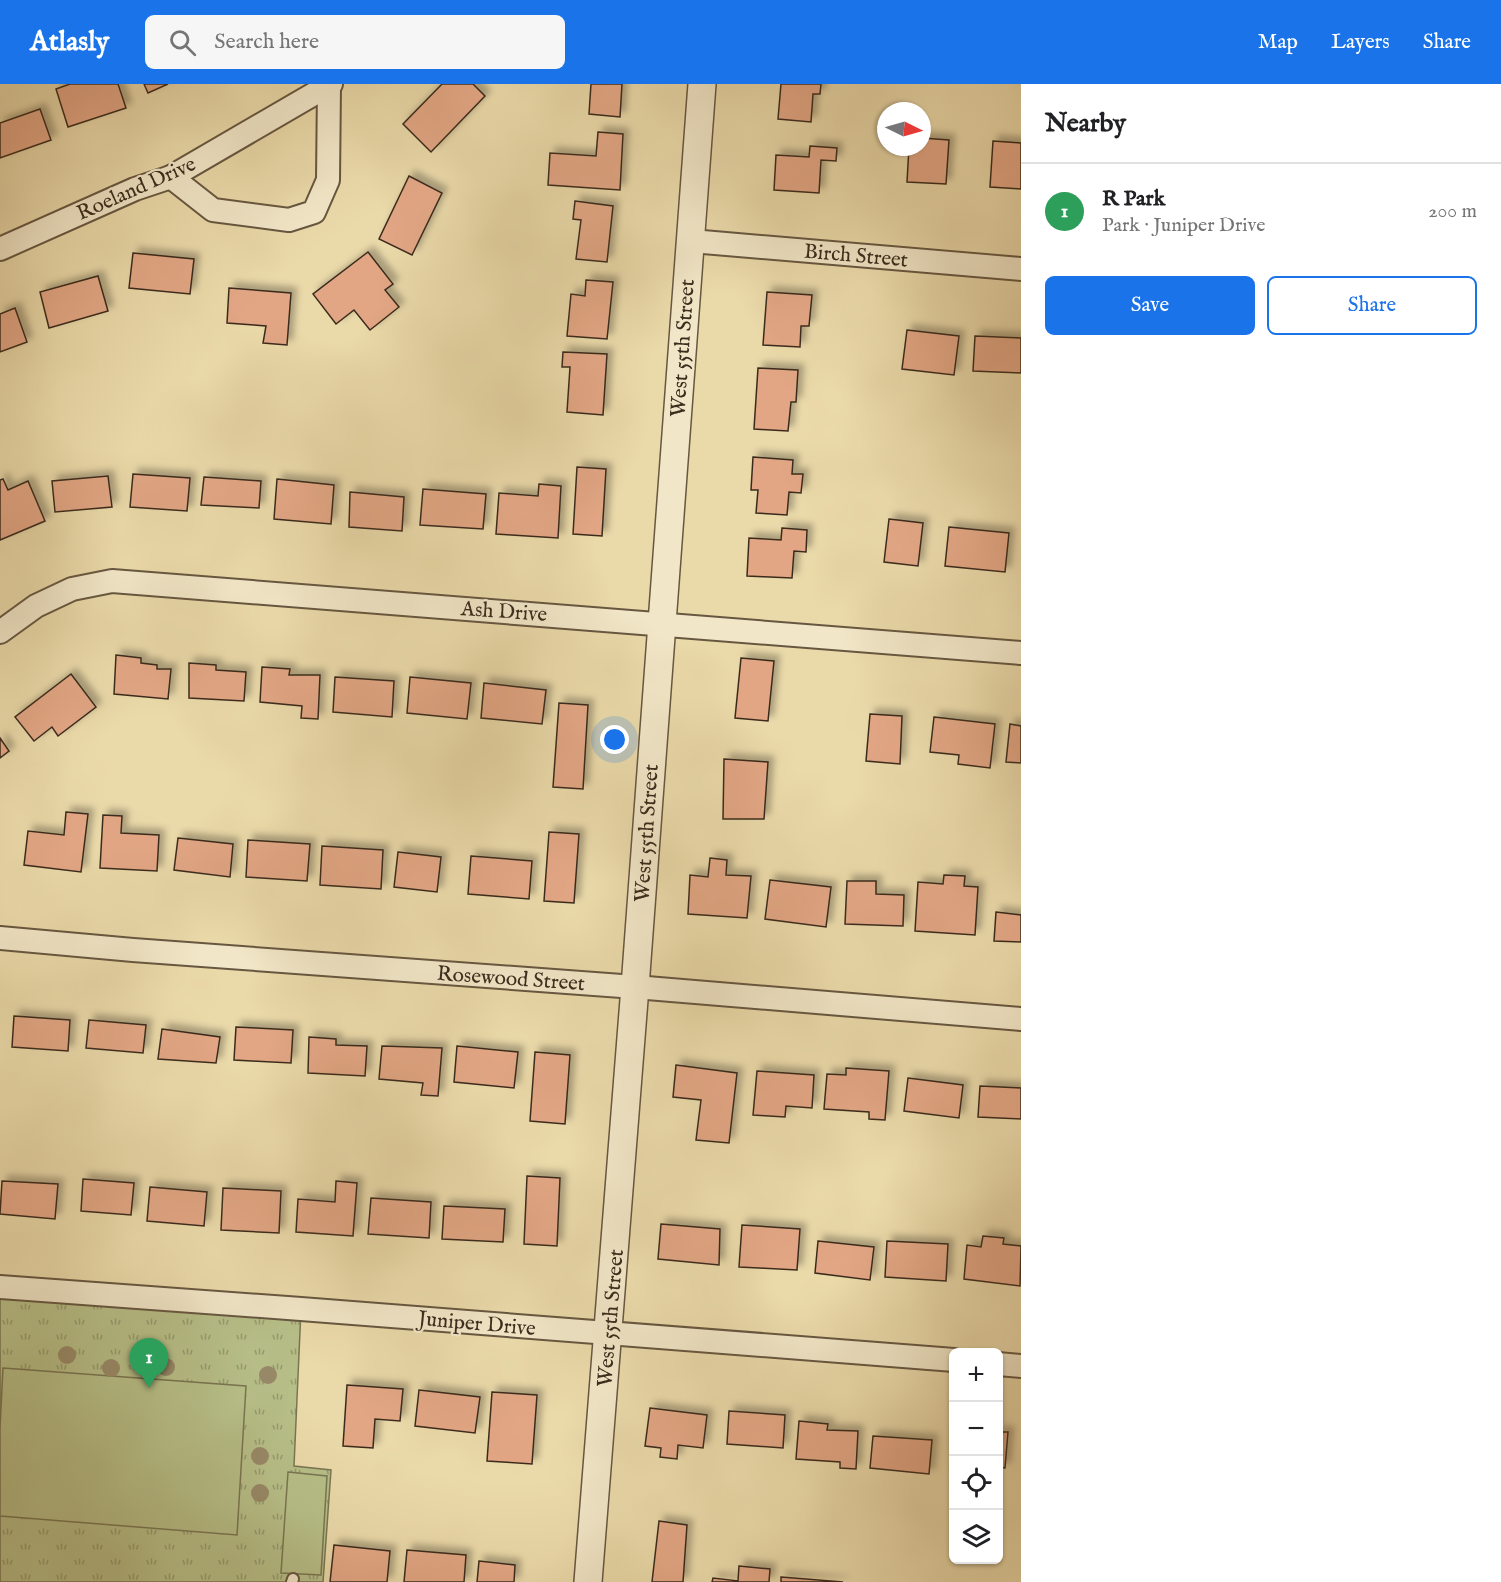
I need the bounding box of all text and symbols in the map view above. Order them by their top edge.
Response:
search box [145,15,565,69]
text: Atlasly [30,25,109,60]
icon: search [166,26,199,59]
text: Search here [214,28,319,56]
text: Map [1258,29,1298,56]
text: Layers [1331,29,1390,56]
text: Share [1423,29,1471,56]
north arrow [877,102,931,156]
text: Nearby [1045,107,1126,140]
street label: Roeland Drive [73,151,201,228]
text: R Park [1102,185,1165,213]
text: 1 [1061,199,1068,224]
text: 200 m [1428,199,1477,224]
text: Park · Juniper Drive [1102,213,1265,238]
street label: Birch Street [803,239,909,274]
button: Save [1045,276,1255,335]
button: Share [1267,276,1477,335]
street label: West 55th Street [665,278,702,418]
street label: Ash Drive [459,596,548,629]
your location [600,725,629,754]
street label: West 55th Street [629,763,666,903]
street label: Rosewood Street [436,961,586,998]
street label: West 55th Street [592,1248,631,1388]
street label: Juniper Drive [415,1306,537,1343]
pin: 1 [130,1338,168,1388]
map controls [949,1348,1003,1564]
button: + [949,1348,1003,1402]
button: − [949,1402,1003,1456]
button: locate [949,1456,1003,1510]
button: layers [949,1510,1003,1564]

